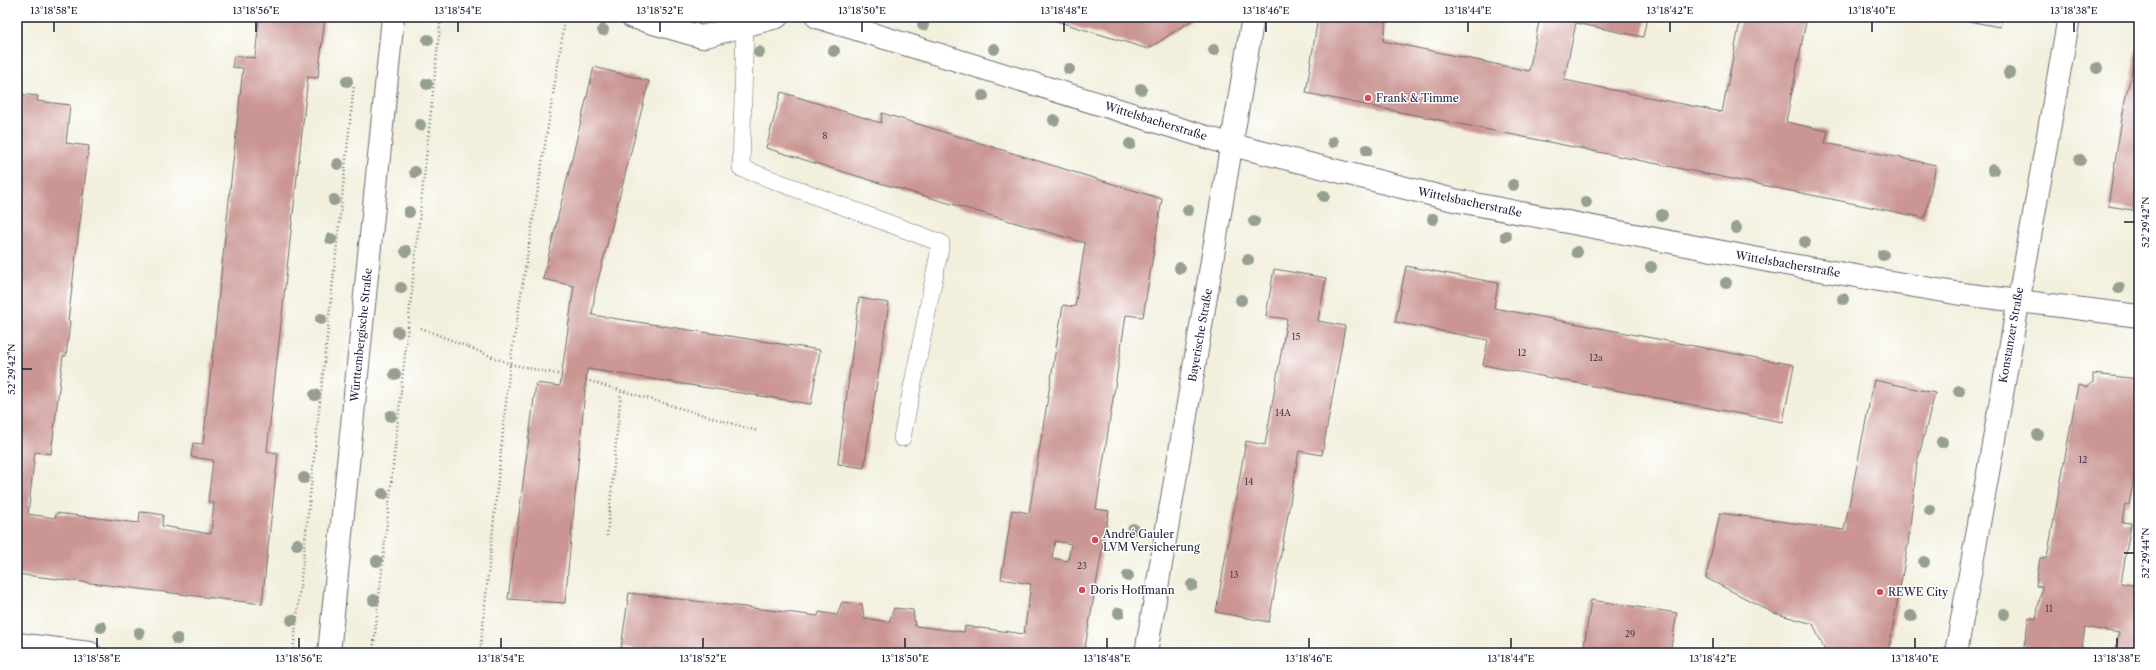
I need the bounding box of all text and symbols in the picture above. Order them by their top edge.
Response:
text: 13°18'58"E [30,4,78,17]
text: 13°18'56"E [232,4,280,17]
text: 13°18'54"E [434,4,482,17]
text: 13°18'52"E [636,4,684,17]
text: 13°18'50"E [838,4,886,17]
text: 13°18'48"E [1040,4,1088,17]
text: 13°18'46"E [1243,4,1290,17]
text: 13°18'44"E [1445,4,1492,17]
text: 13°18'42"E [1647,4,1694,17]
text: 13°18'40"E [1848,4,1896,17]
text: 13°18'38"E [2050,4,2098,17]
place label: Frank & Timme [1376,91,1459,105]
marker: Frank & Timme [1363,93,1373,103]
street label: Wittelsbacherstraße [1102,99,1209,143]
house number: 8 [822,130,828,141]
street label: Wittelsbacherstraße [1416,184,1523,220]
text: 52°29'42"N [2139,196,2152,248]
street label: Wittelsbacherstraße [1734,248,1841,280]
street label: Württembergische Straße [347,267,375,404]
street label: Konstanzer Straße [1996,286,2026,384]
street label: Bayerische Straße [1185,287,1215,383]
house number: 15 [1292,331,1300,342]
text: 52°29'42"N [5,343,18,395]
house number: 12 [1518,347,1526,358]
house number: 12a [1589,352,1603,363]
house number: 14A [1275,407,1291,418]
house number: 12 [2079,454,2087,465]
house number: 14 [1245,476,1254,487]
place label: André Gauler LVM Versicherung [1102,527,1200,554]
text: 52°29'44"N [2139,527,2152,579]
marker: André Gauler LVM Versicherung [1090,535,1100,545]
house number: 23 [1077,560,1087,571]
house number: 13 [1230,569,1238,580]
place label: Doris Hoffmann [1090,583,1175,597]
marker: Doris Hoffmann [1077,585,1087,595]
place label: REWE City [1888,585,1949,599]
marker: REWE City [1875,587,1885,597]
house number: 11 [2045,603,2053,614]
house number: 29 [1625,628,1635,639]
text: 13°18'58"E [73,652,121,665]
text: 13°18'56"E [275,652,323,665]
text: 13°18'54"E [477,652,525,665]
text: 13°18'52"E [679,652,727,665]
text: 13°18'50"E [881,652,929,665]
text: 13°18'48"E [1083,652,1131,665]
text: 13°18'46"E [1286,652,1333,665]
text: 13°18'44"E [1488,652,1535,665]
text: 13°18'42"E [1690,652,1737,665]
text: 13°18'40"E [1891,652,1939,665]
text: 13°18'38"E [2093,652,2141,665]

